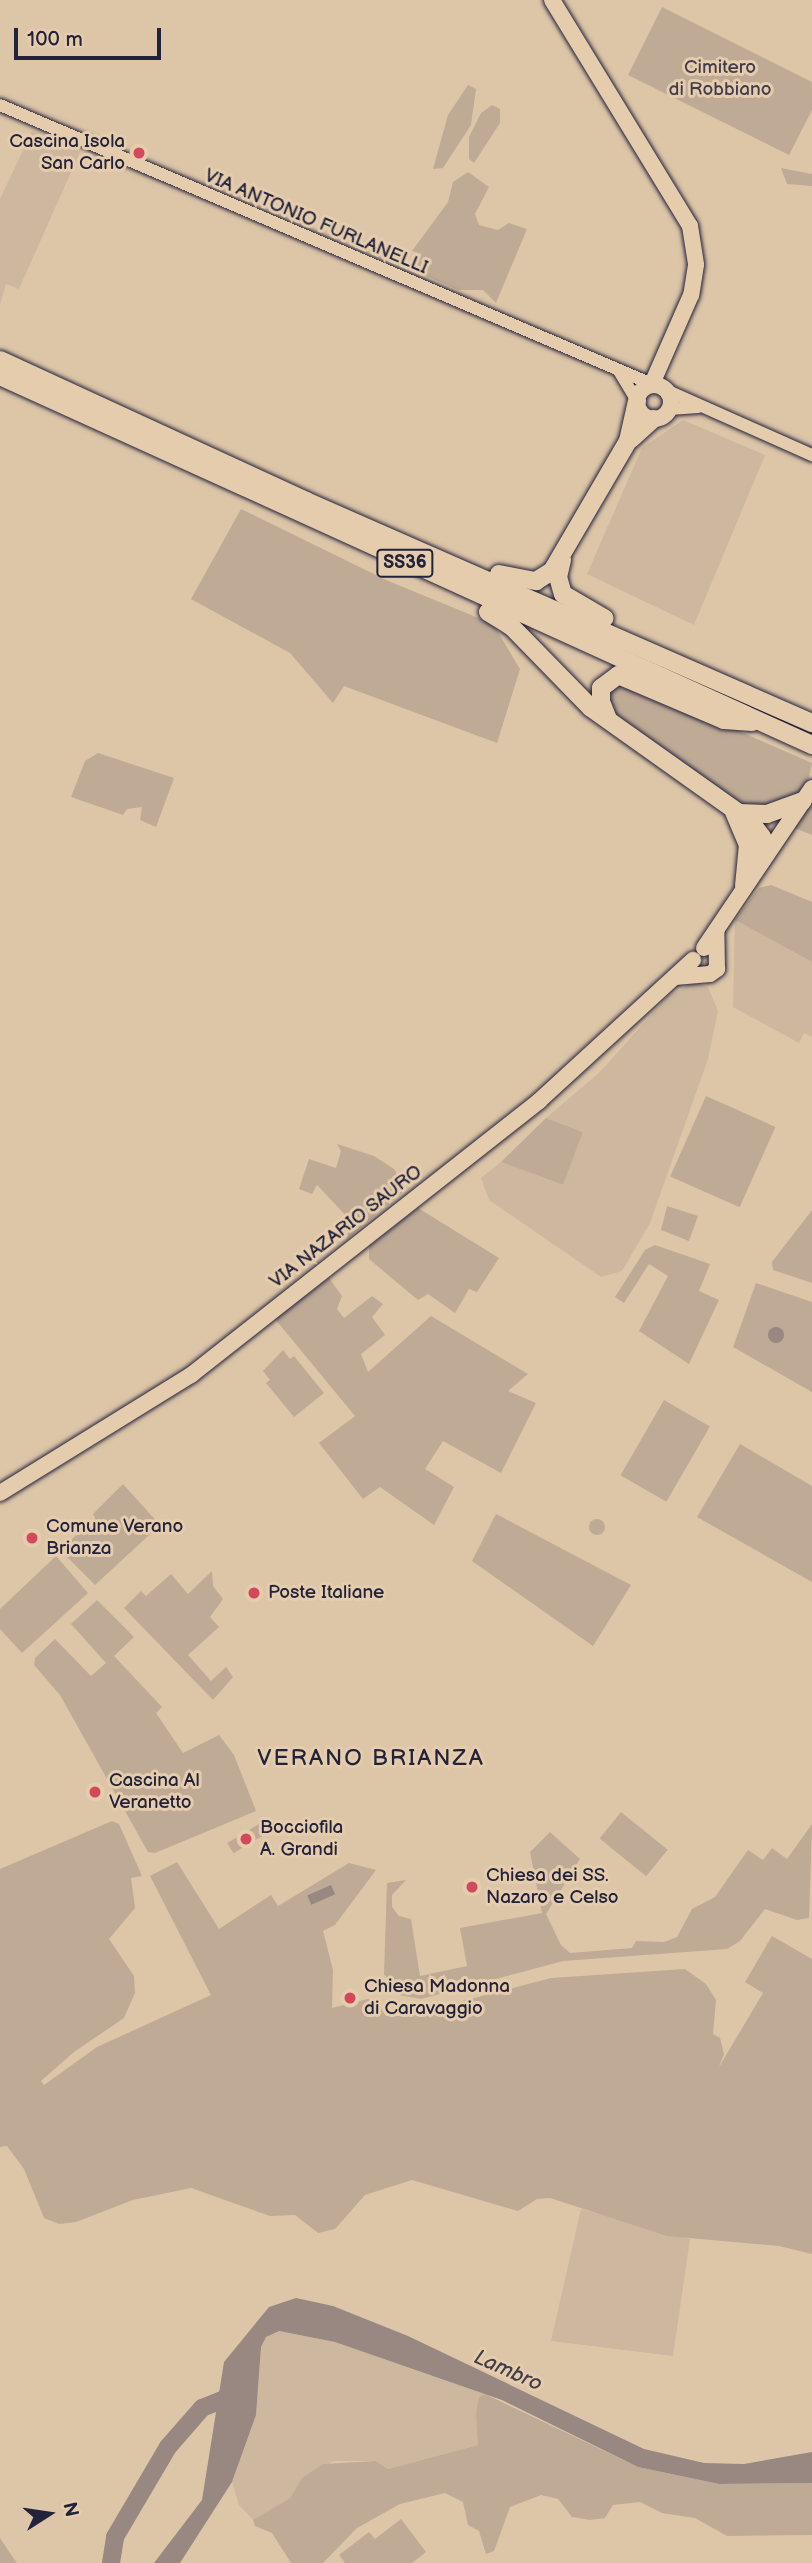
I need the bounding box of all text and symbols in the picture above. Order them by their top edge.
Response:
scale bar [18,14,164,58]
text: 100 m [27,27,83,52]
park label: Cimitero di Robbiano [669,57,771,101]
place label: Cascina Isola San Carlo [9,131,125,175]
marker: Cascina Isola San Carlo [131,145,147,161]
street label: VIA ANTONIO FURLANELLI [201,165,431,279]
road number: SS36 [375,548,435,578]
street label: VIA NAZARIO SAURO [265,1160,427,1294]
place label: Comune Verano Brianza [46,1516,184,1560]
marker: Comune Verano Brianza [24,1530,40,1546]
place label: Poste Italiane [268,1582,384,1604]
marker: Poste Italiane [246,1585,262,1601]
district label: VERANO BRIANZA [259,1744,483,1772]
place label: Cascina Al Veranetto [109,1770,200,1814]
marker: Cascina Al Veranetto [87,1784,103,1800]
place label: Bocciofila A. Grandi [260,1817,343,1861]
marker: Bocciofila A. Grandi [238,1831,254,1847]
place label: Chiesa dei SS. Nazaro e Celso [486,1865,619,1909]
marker: Chiesa dei SS. Nazaro e Celso [464,1879,480,1895]
place label: Chiesa Madonna di Caravaggio [364,1976,510,2020]
marker: Chiesa Madonna di Caravaggio [342,1990,358,2006]
water label: Lambro [470,2345,546,2397]
north arrow [14,2479,84,2549]
text: N [57,2500,83,2519]

